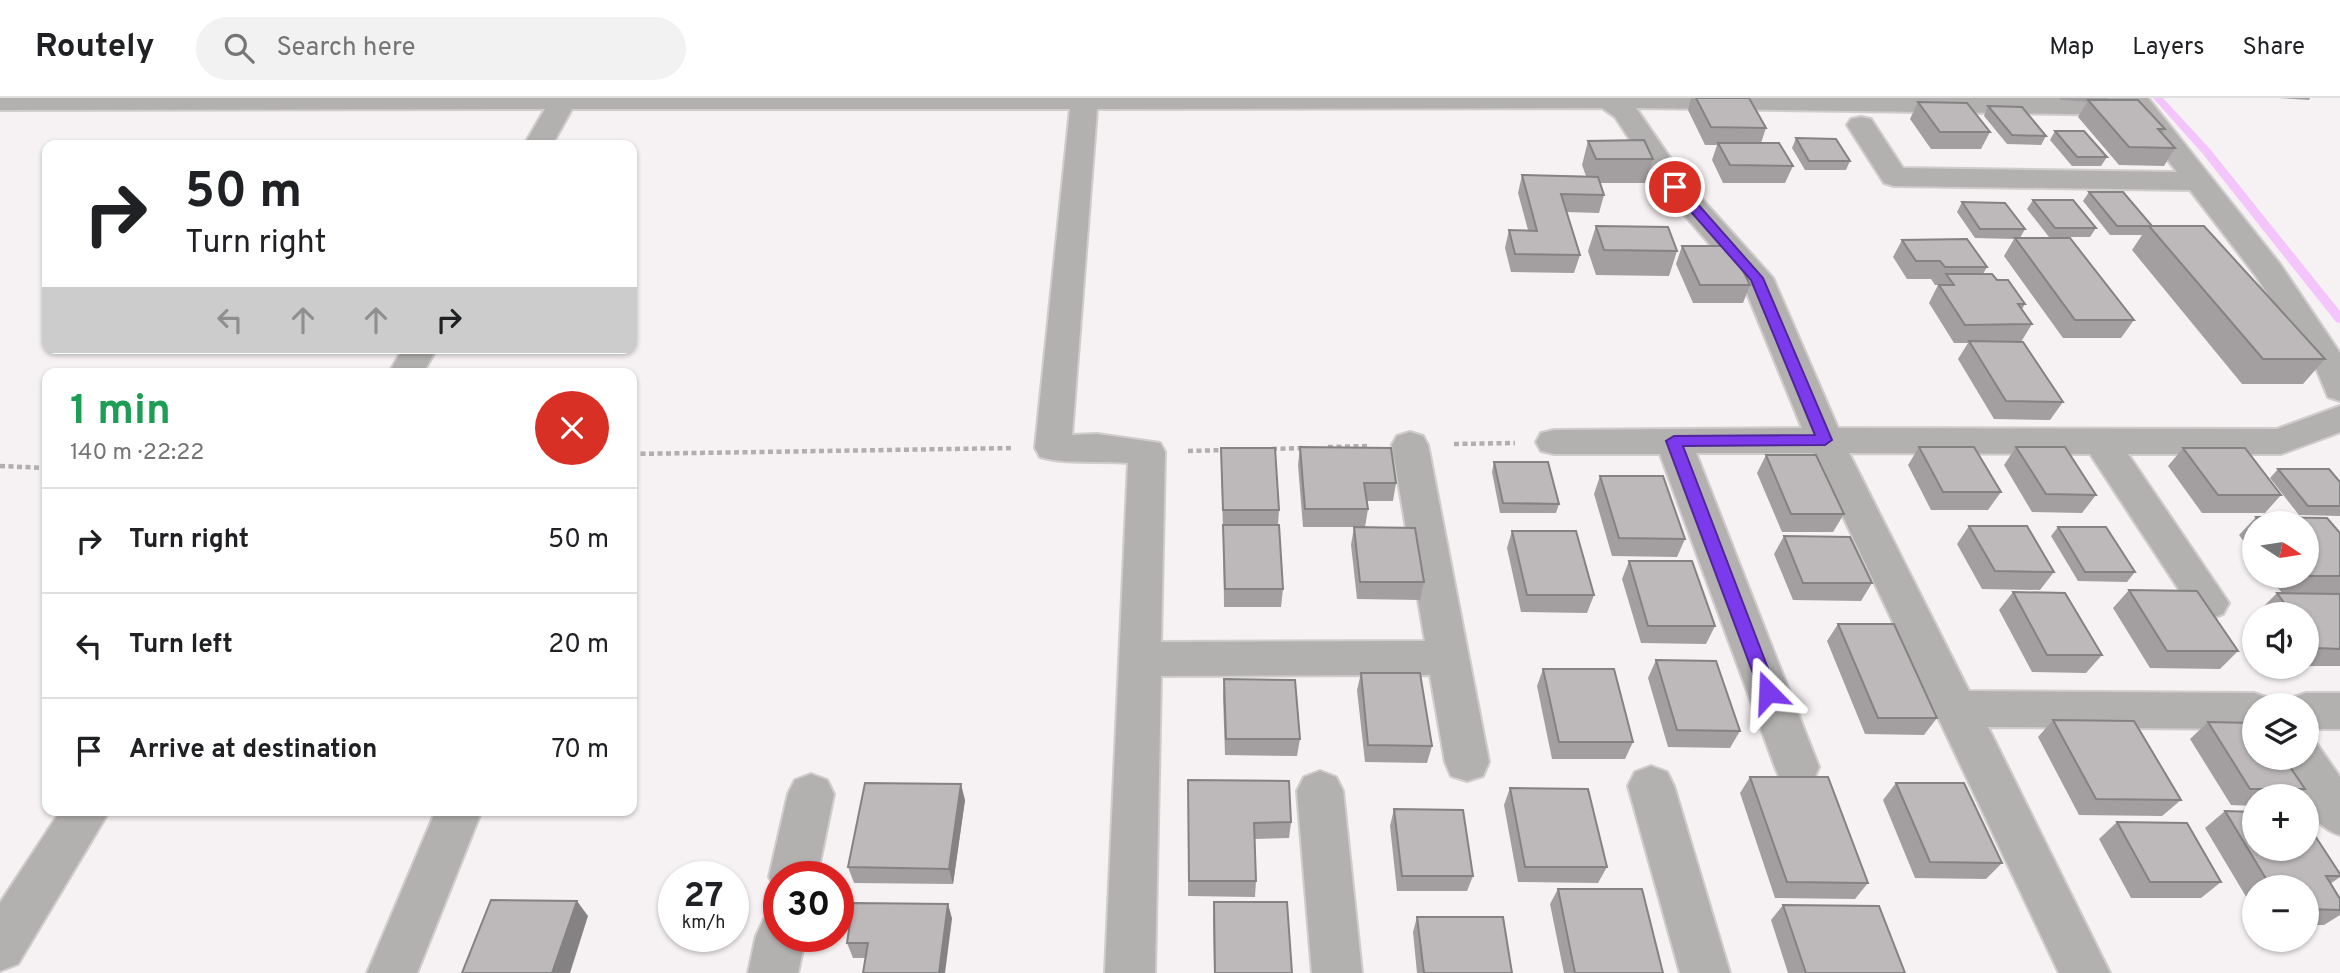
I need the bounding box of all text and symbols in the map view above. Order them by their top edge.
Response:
search box [196,17,686,80]
text: Routely [35,27,154,69]
icon: search [220,29,258,67]
text: Search here [276,32,415,65]
text: Map [2049,33,2094,63]
text: Layers [2132,33,2204,63]
text: Share [2242,33,2305,63]
pin [1645,157,1705,217]
text: 50 m [185,163,302,225]
icon: right [70,168,161,259]
icon: arrive [1656,168,1694,206]
text: Turn right [185,224,327,264]
icon: left [211,301,249,339]
icon: ahead [284,301,322,339]
icon: ahead [357,301,395,339]
icon: right [430,301,468,339]
text: 1 min [70,386,171,439]
button: close [535,391,609,465]
text: 140 m · 22:22 [70,439,204,468]
north arrow [2242,511,2319,588]
map controls [2242,511,2319,952]
icon: right [70,522,108,560]
text: Turn right [129,524,249,557]
text: 50 m [548,524,609,557]
button: sound [2242,602,2319,679]
icon: left [70,627,108,665]
text: Turn left [129,629,233,662]
text: 20 m [548,629,609,662]
position arrow [1731,655,1805,729]
button: layers [2242,693,2319,770]
icon: arrive [70,732,108,770]
text: Arrive at destination [129,734,377,767]
text: 70 m [551,734,609,767]
button: + [2242,784,2319,861]
speed limit sign: 30 [763,861,854,952]
text: 27 [684,875,723,919]
button: − [2242,875,2319,952]
text: km/h [682,912,725,935]

